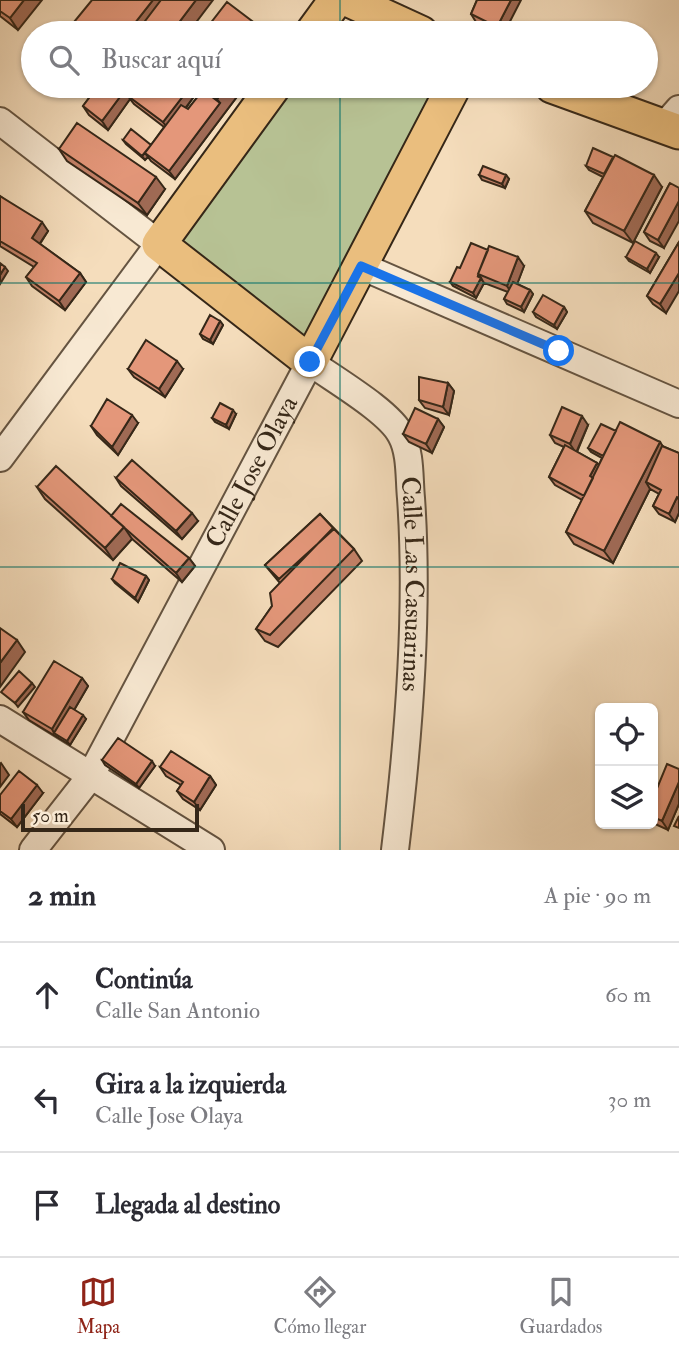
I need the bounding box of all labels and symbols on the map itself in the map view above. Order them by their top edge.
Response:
route start [543,335,574,366]
route end [294,346,325,377]
street label: Calle Jose Olaya [198,390,305,553]
street label: Calle Las Casuarinas [394,476,430,693]
scale bar [21,801,200,833]

